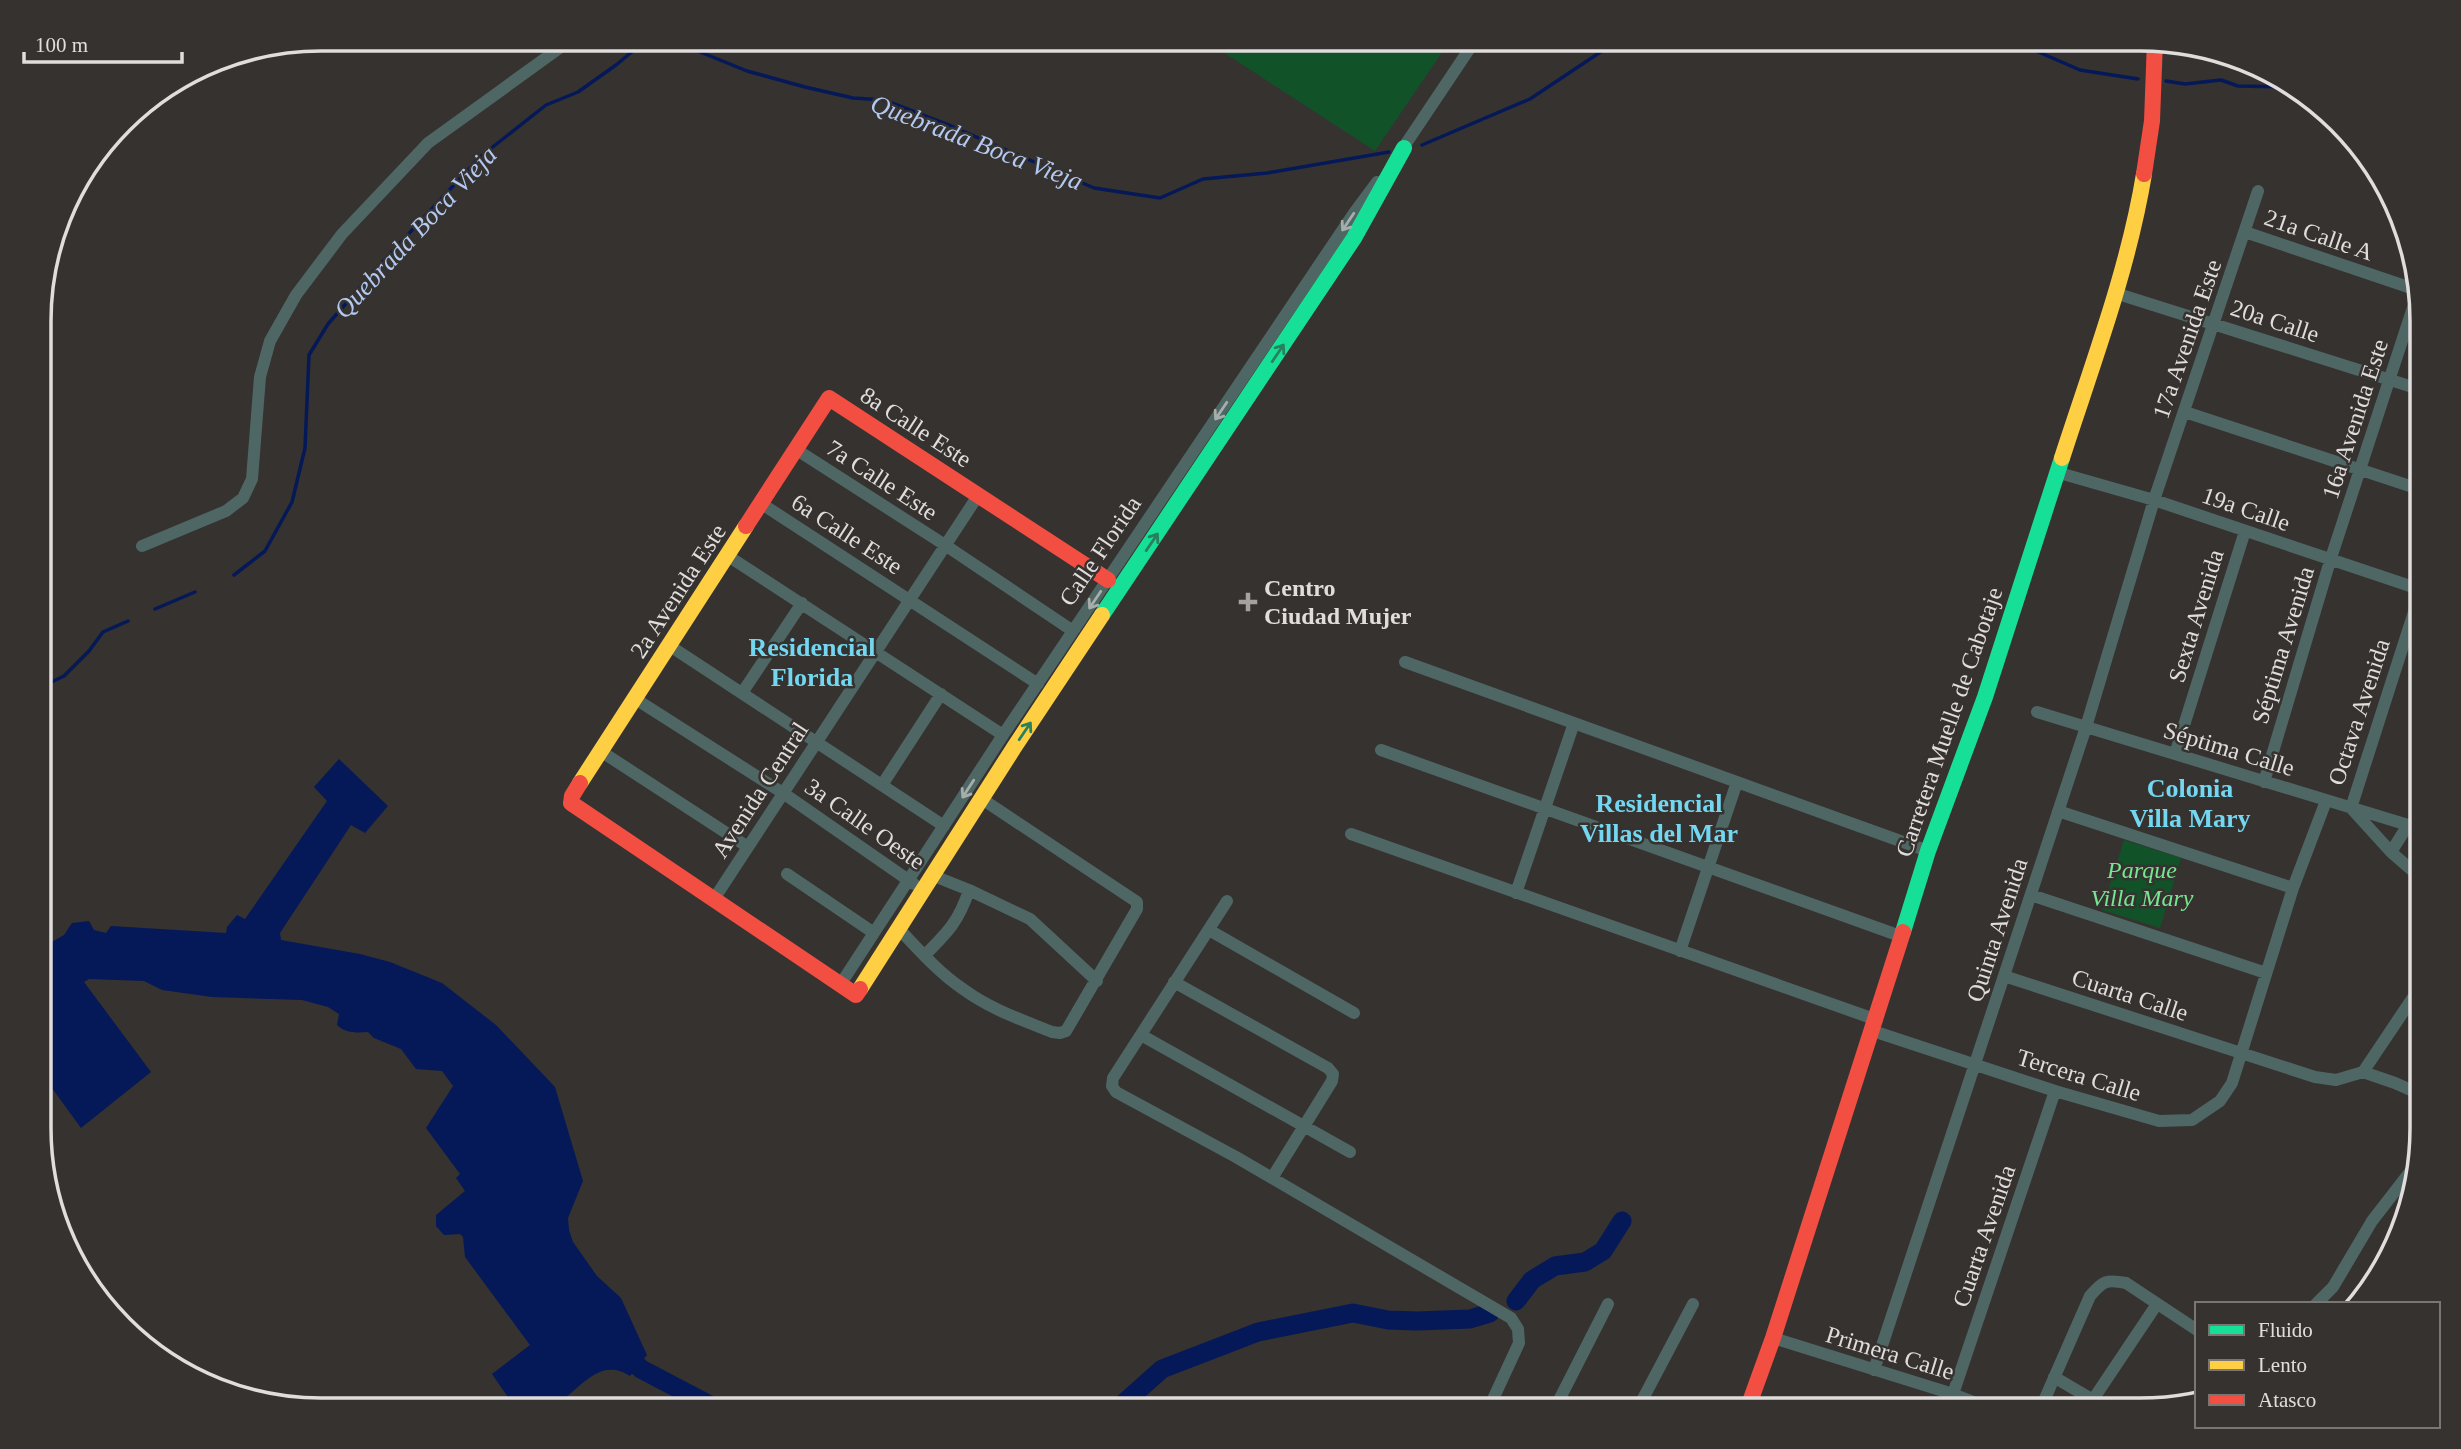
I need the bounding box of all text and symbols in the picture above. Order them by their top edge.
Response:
scale bar [24,21,182,65]
text: 100 m [35,33,88,57]
water label: Quebrada Boca Vieja [867,89,1087,196]
water label: Quebrada Boca Vieja [328,140,503,324]
street label: 21a Calle A [2261,204,2377,266]
one-way arrow [1341,212,1355,231]
street label: 17a Avenida Este [2148,256,2226,422]
street label: 20a Calle [2228,295,2322,347]
street label: 16a Avenida Este [2317,336,2393,502]
one-way arrow [1271,344,1285,363]
street label: 8a Calle Este [856,382,976,472]
one-way arrow [1214,401,1229,420]
street label: 7a Calle Este [822,435,942,525]
street label: 19a Calle [2199,482,2293,536]
street label: 6a Calle Este [787,489,907,579]
street label: Calle Florida [1054,491,1146,610]
street label: 2a Avenida Este [625,519,731,663]
one-way arrow [1145,533,1159,553]
street label: Sexta Avenida [2163,546,2229,686]
street label: Séptima Avenida [2247,563,2319,727]
place label: Centro Ciudad Mujer [1264,575,1412,629]
street label: Carretera Muelle de Cabotaje [1891,584,2007,860]
one-way arrow [1088,590,1102,609]
marker: Centro Ciudad Mujer [1238,592,1258,612]
district label: Residencial Florida [748,633,876,692]
street label: Octava Avenida [2323,635,2395,788]
street label: Avenida Central [707,717,814,863]
street label: Séptima Calle [2160,717,2298,781]
one-way arrow [1018,722,1032,741]
street label: 3a Calle Oeste [800,773,930,875]
district label: Colonia Villa Mary [2129,774,2251,833]
one-way arrow [961,778,975,798]
district label: Residencial Villas del Mar [1580,789,1738,848]
street label: Quinta Avenida [1962,855,2033,1005]
park label: Parque Villa Mary [2091,857,2194,911]
street label: Cuarta Calle [2069,964,2191,1026]
street label: Tercera Calle [2014,1044,2144,1106]
street label: Cuarta Avenida [1948,1161,2021,1310]
legend [2195,1302,2440,1428]
text: Fluido [2258,1318,2313,1342]
street label: Primera Calle [1823,1321,1957,1385]
text: Lento [2258,1353,2307,1377]
text: Atasco [2258,1388,2316,1412]

